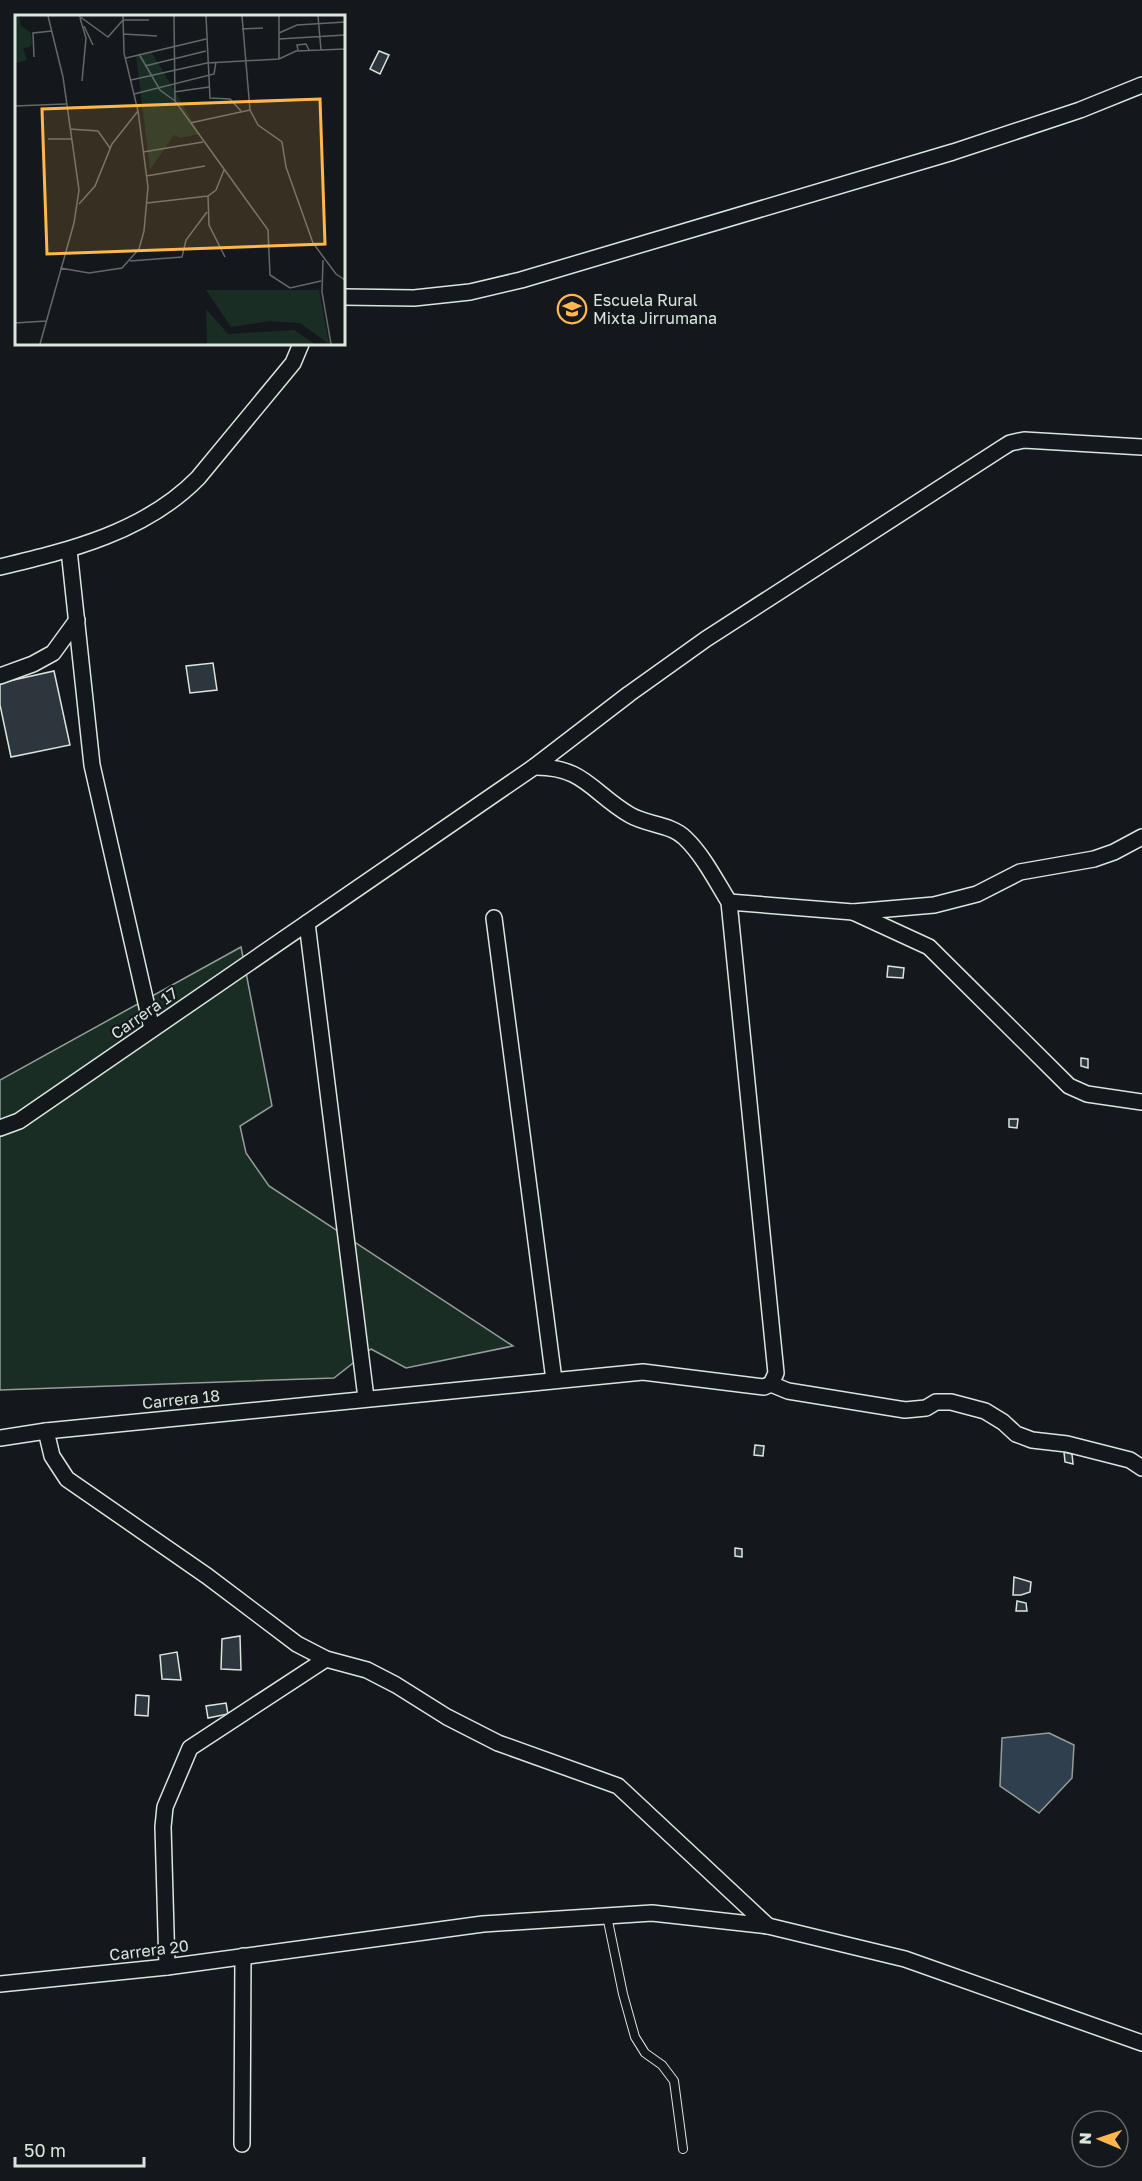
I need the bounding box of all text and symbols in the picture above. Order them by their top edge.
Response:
inset map [15,15,345,345]
place label: Escuela Rural Mixta Jirrumana [593,290,717,328]
school or university icon: Escuela Rural Mixta Jirrumana [556,293,588,325]
street label: Carrera 17 [107,983,181,1043]
street label: Carrera 18 [141,1385,221,1413]
street label: Carrera 20 [108,1935,190,1965]
north arrow [1070,2109,1130,2169]
scale bar [15,2130,144,2168]
text: N [1075,2132,1095,2145]
text: 50 m [24,2139,66,2161]

